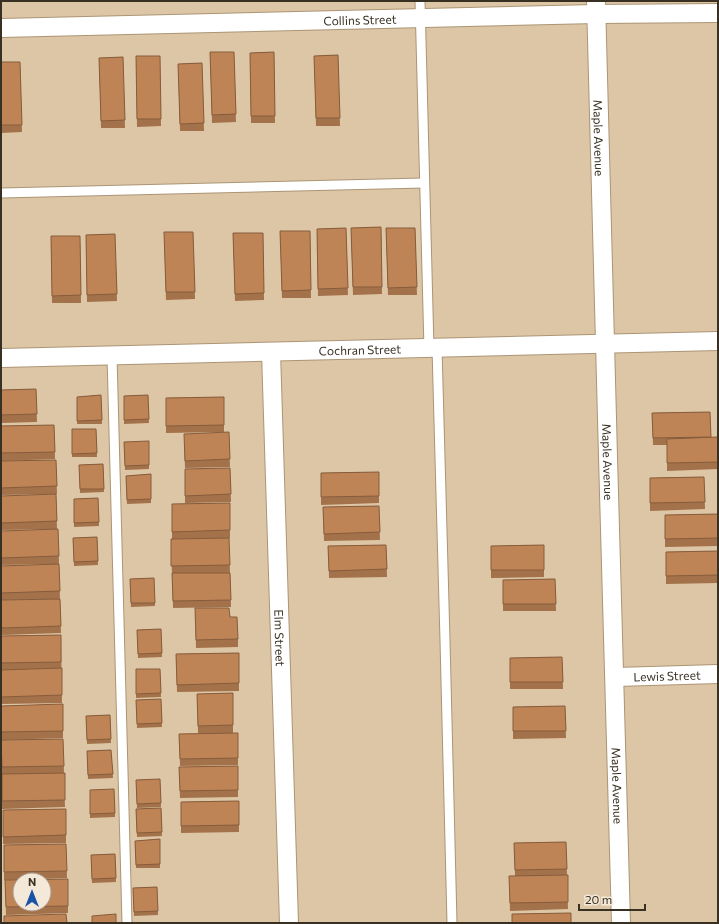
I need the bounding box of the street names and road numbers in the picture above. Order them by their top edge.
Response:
street label: Collins Street [323,12,397,27]
street label: Maple Avenue [591,99,607,176]
street label: Cochran Street [319,342,401,357]
street label: Maple Avenue [600,423,616,500]
street label: Elm Street [272,609,288,667]
street label: Lewis Street [633,668,701,683]
street label: Maple Avenue [610,747,626,824]

